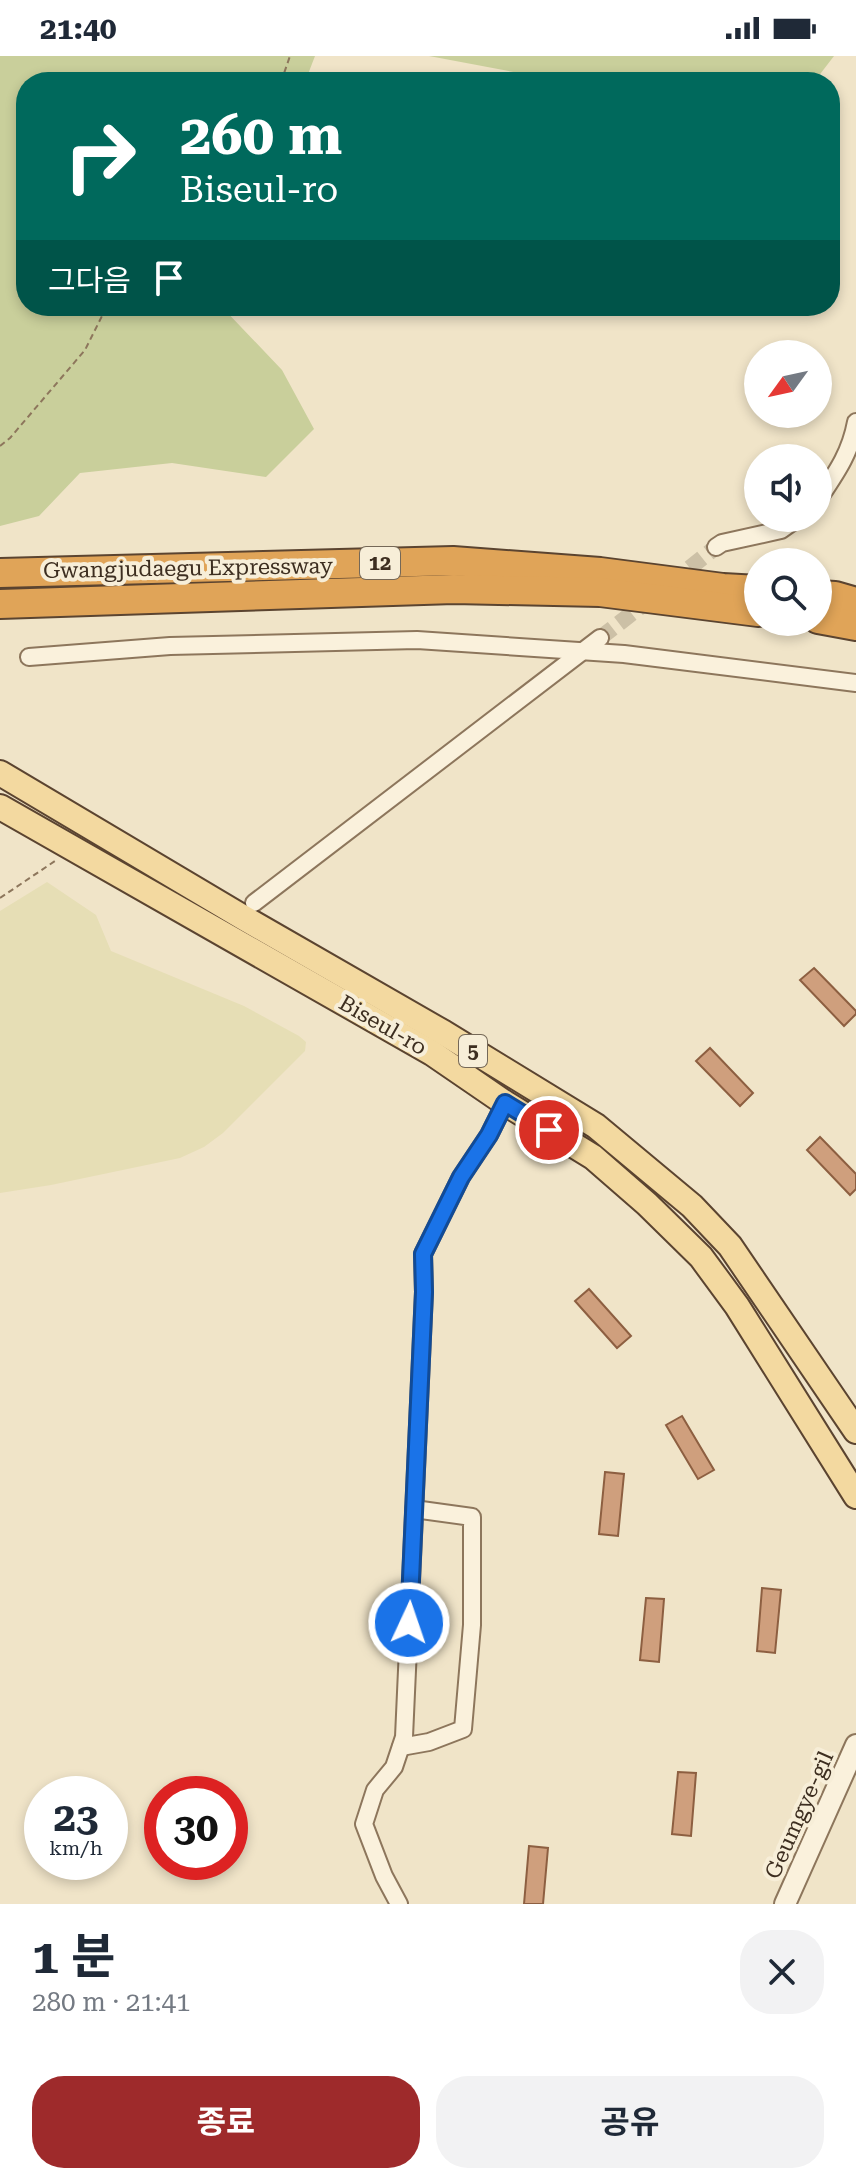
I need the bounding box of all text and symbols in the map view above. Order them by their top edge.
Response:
text: 21:40 [40,11,117,46]
text: 260 m [180,102,342,168]
icon: right [48,104,152,208]
text: Biseul-ro [180,169,338,211]
icon: arrive [147,256,191,300]
text: 그다음 [48,263,131,298]
north arrow [744,340,832,428]
map controls [744,340,832,636]
button: sound [744,444,832,532]
road number: 12 [360,547,400,579]
button: search [744,548,832,636]
street label: Gwangjudaegu Expressway [43,553,333,583]
street label: Biseul-ro [335,990,431,1060]
road number: 5 [459,1035,487,1067]
pin [515,1096,583,1164]
icon: arrive [527,1108,571,1152]
position arrow [367,1581,451,1665]
street label: Geumgye-gil [760,1747,838,1883]
speed limit sign: 30 [144,1776,248,1880]
text: 23 [54,1794,98,1841]
text: km/h [49,1836,103,1860]
text: 1 분 [32,1929,115,1985]
button: close [740,1930,824,2014]
text: 280 m · 21:41 [32,1987,191,2017]
button: 종료 [32,2076,420,2168]
button: 공유 [436,2076,824,2168]

